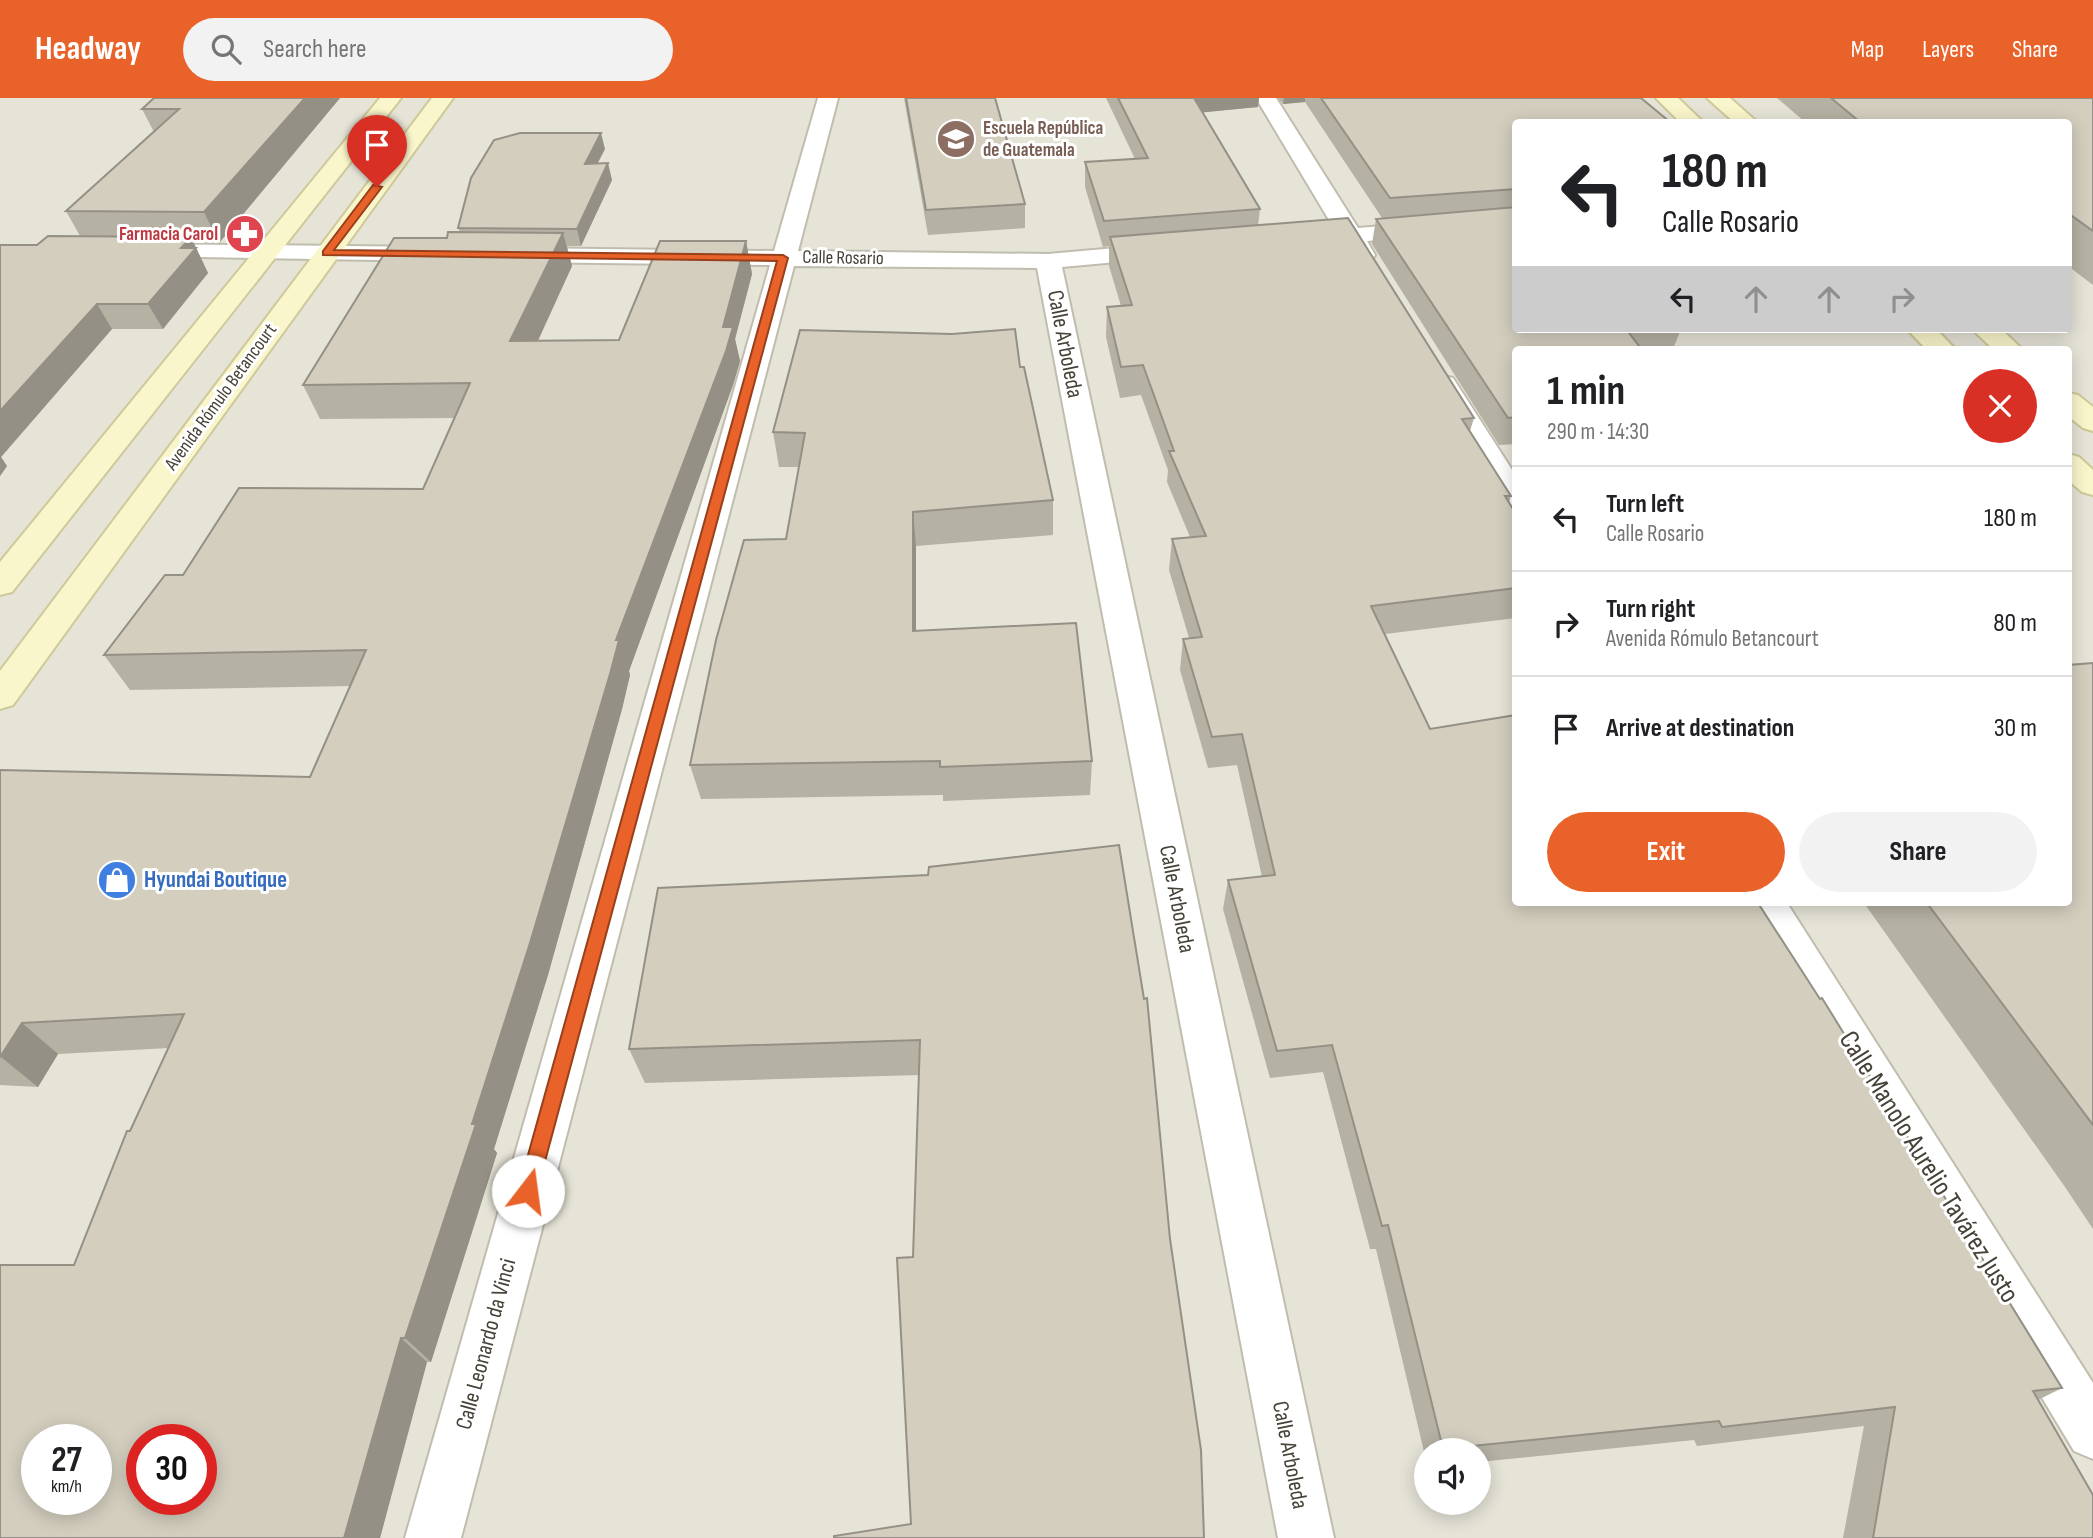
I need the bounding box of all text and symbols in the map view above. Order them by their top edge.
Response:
search box [183,18,673,81]
text: Headway [35,29,141,69]
icon: search [207,30,245,68]
text: Search here [263,34,366,65]
text: Map [1851,35,1884,64]
text: Layers [1922,35,1974,64]
text: Share [2012,35,2058,64]
pin [347,115,407,187]
place label: Escuela República de Guatemala [983,117,1103,162]
school or university icon: Escuela República de Guatemala [935,118,977,160]
icon: arrive [358,126,396,164]
text: 180 m [1662,143,1768,202]
icon: left [1547,147,1638,238]
text: Calle Rosario [1662,203,1799,242]
pharmacy icon: Farmacia Carol [224,213,266,255]
place label: Farmacia Carol [119,223,218,246]
street label: Calle Rosario [802,246,884,270]
icon: left [1664,280,1702,318]
icon: ahead [1737,280,1775,318]
icon: ahead [1810,280,1848,318]
icon: right [1883,280,1921,318]
street label: Calle Arboleda [1041,288,1089,400]
street label: Avenida Rómulo Betancourt [159,319,282,476]
text: 1 min [1547,366,1625,417]
button: close [1963,369,2037,443]
text: 290 m · 14:30 [1547,418,1649,446]
text: Turn left [1606,489,1684,520]
icon: left [1547,500,1585,538]
text: 180 m [1984,503,2037,534]
text: Calle Rosario [1606,520,1704,548]
text: Turn right [1606,594,1695,625]
icon: right [1547,605,1585,643]
text: 80 m [1993,608,2037,639]
text: Avenida Rómulo Betancourt [1606,625,1819,653]
icon: arrive [1547,710,1585,748]
text: Arrive at destination [1606,713,1794,744]
text: 30 m [1994,713,2037,744]
button: Exit [1547,812,1785,892]
button: Share [1799,812,2037,892]
street label: Calle Arboleda [1153,843,1201,955]
shop icon: Hyundai Boutique [96,859,138,901]
place label: Hyundai Boutique [144,866,287,894]
street label: Calle Manolo Aurelio Tavárez Justo [1832,1025,2026,1309]
position arrow [491,1154,565,1228]
street label: Calle Leonardo da Vinci [450,1255,522,1433]
street label: Calle Arboleda [1266,1399,1314,1511]
speed limit sign: 30 [126,1424,217,1515]
map controls [1414,1438,1491,1515]
button: sound [1414,1438,1491,1515]
text: 27 [51,1439,82,1482]
text: km/h [51,1476,82,1497]

